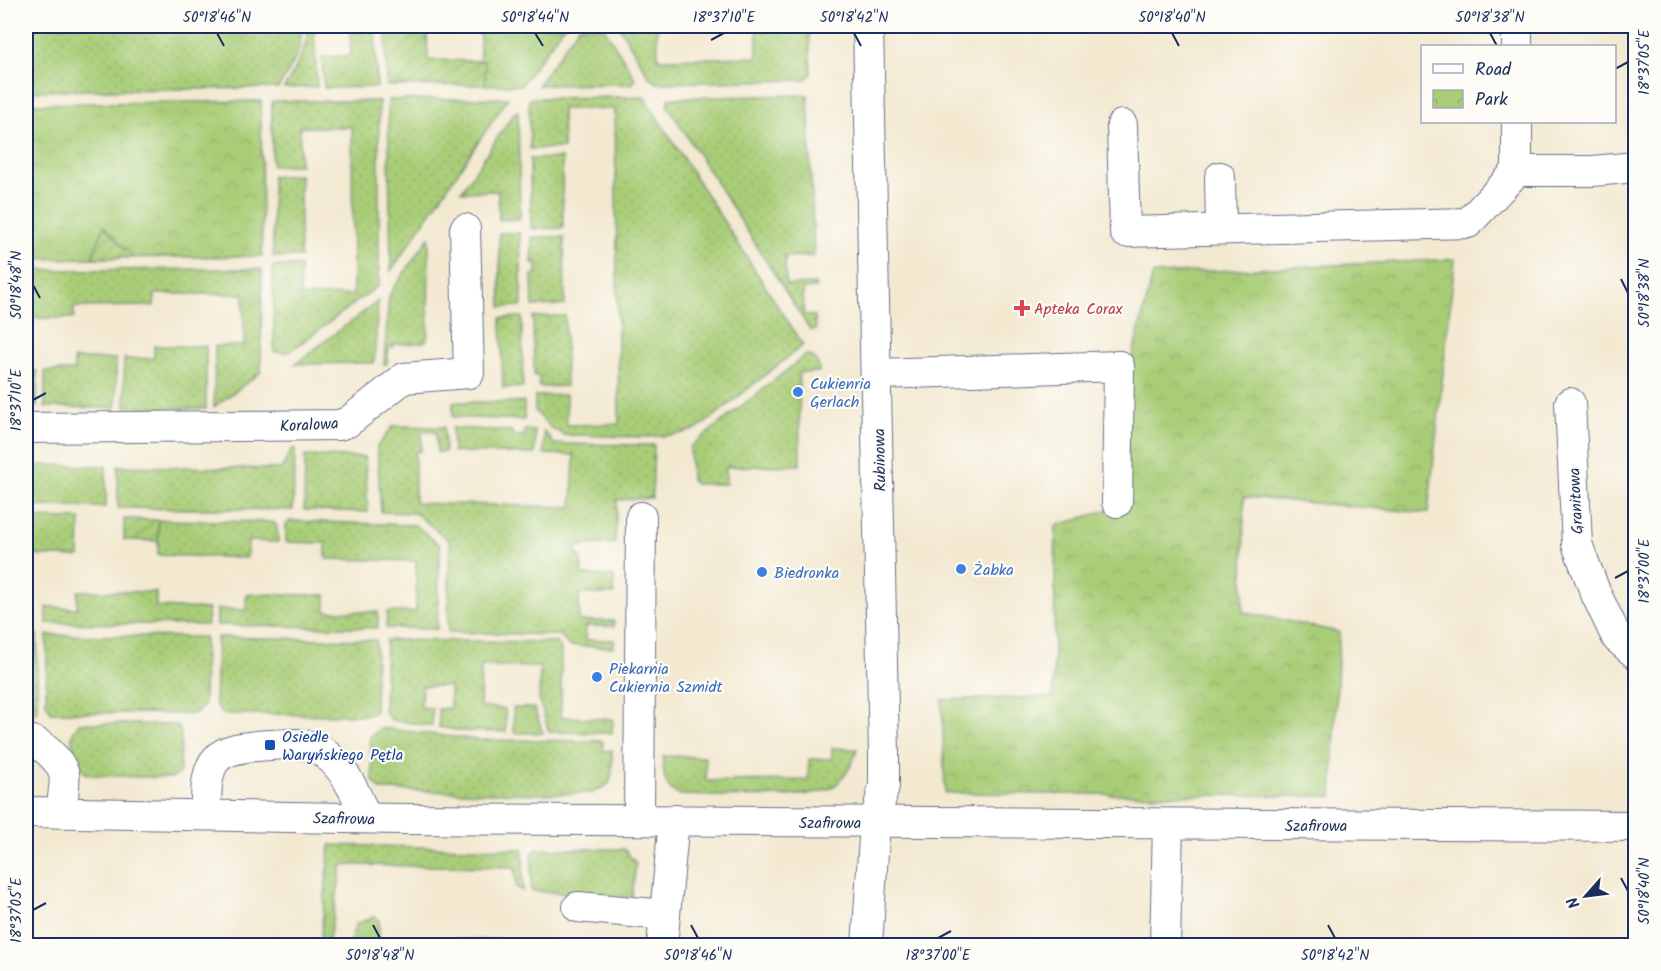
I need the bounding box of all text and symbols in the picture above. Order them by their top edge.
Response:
text: 50°18'46"N [183,6,251,30]
text: 50°18'44"N [501,6,569,30]
text: 18°37'10"E [693,6,756,30]
text: 50°18'42"N [820,6,888,30]
text: 50°18'40"N [1138,6,1206,30]
text: 50°18'38"N [1455,6,1525,30]
text: 18°37'05"E [1633,28,1657,95]
legend [1421,45,1616,123]
text: Road [1475,56,1512,85]
text: Park [1475,86,1508,115]
text: 50°18'48"N [5,251,29,319]
text: 50°18'38"N [1633,258,1657,328]
place label: Apteka Corax [1034,297,1124,322]
marker: Apteka Corax [1015,301,1029,315]
text: 18°37'10"E [5,368,29,431]
place label: Cukienria Gerlach [810,372,871,415]
marker: Cukienria Gerlach [791,385,805,399]
street label: Koralowa [279,411,339,440]
street label: Rubinowa [867,428,894,492]
street label: Granitowa [1562,467,1591,535]
text: 18°37'00"E [1633,537,1657,604]
place label: Żabka [973,558,1014,583]
place label: Biedronka [774,561,839,586]
marker: Żabka [954,562,968,576]
marker: Biedronka [755,565,769,579]
place label: Piekarnia Cukiernia Szmidt [609,657,723,700]
marker: Piekarnia Cukiernia Szmidt [590,670,604,684]
place label: Osiedle Waryńskiego Pętla [282,725,403,768]
marker: Osiedle Waryńskiego Pętla [263,738,277,752]
street label: Szafirowa [313,806,375,833]
street label: Szafirowa [799,811,861,836]
street label: Szafirowa [1285,814,1347,839]
text: 50°18'40"N [1633,857,1657,925]
north arrow [1556,866,1616,926]
text: 18°37'05"E [5,876,29,943]
text: N [1561,892,1587,913]
text: 50°18'48"N [346,944,414,968]
text: 50°18'46"N [664,944,732,968]
text: 18°37'00"E [905,944,972,968]
text: 50°18'42"N [1301,944,1369,968]

